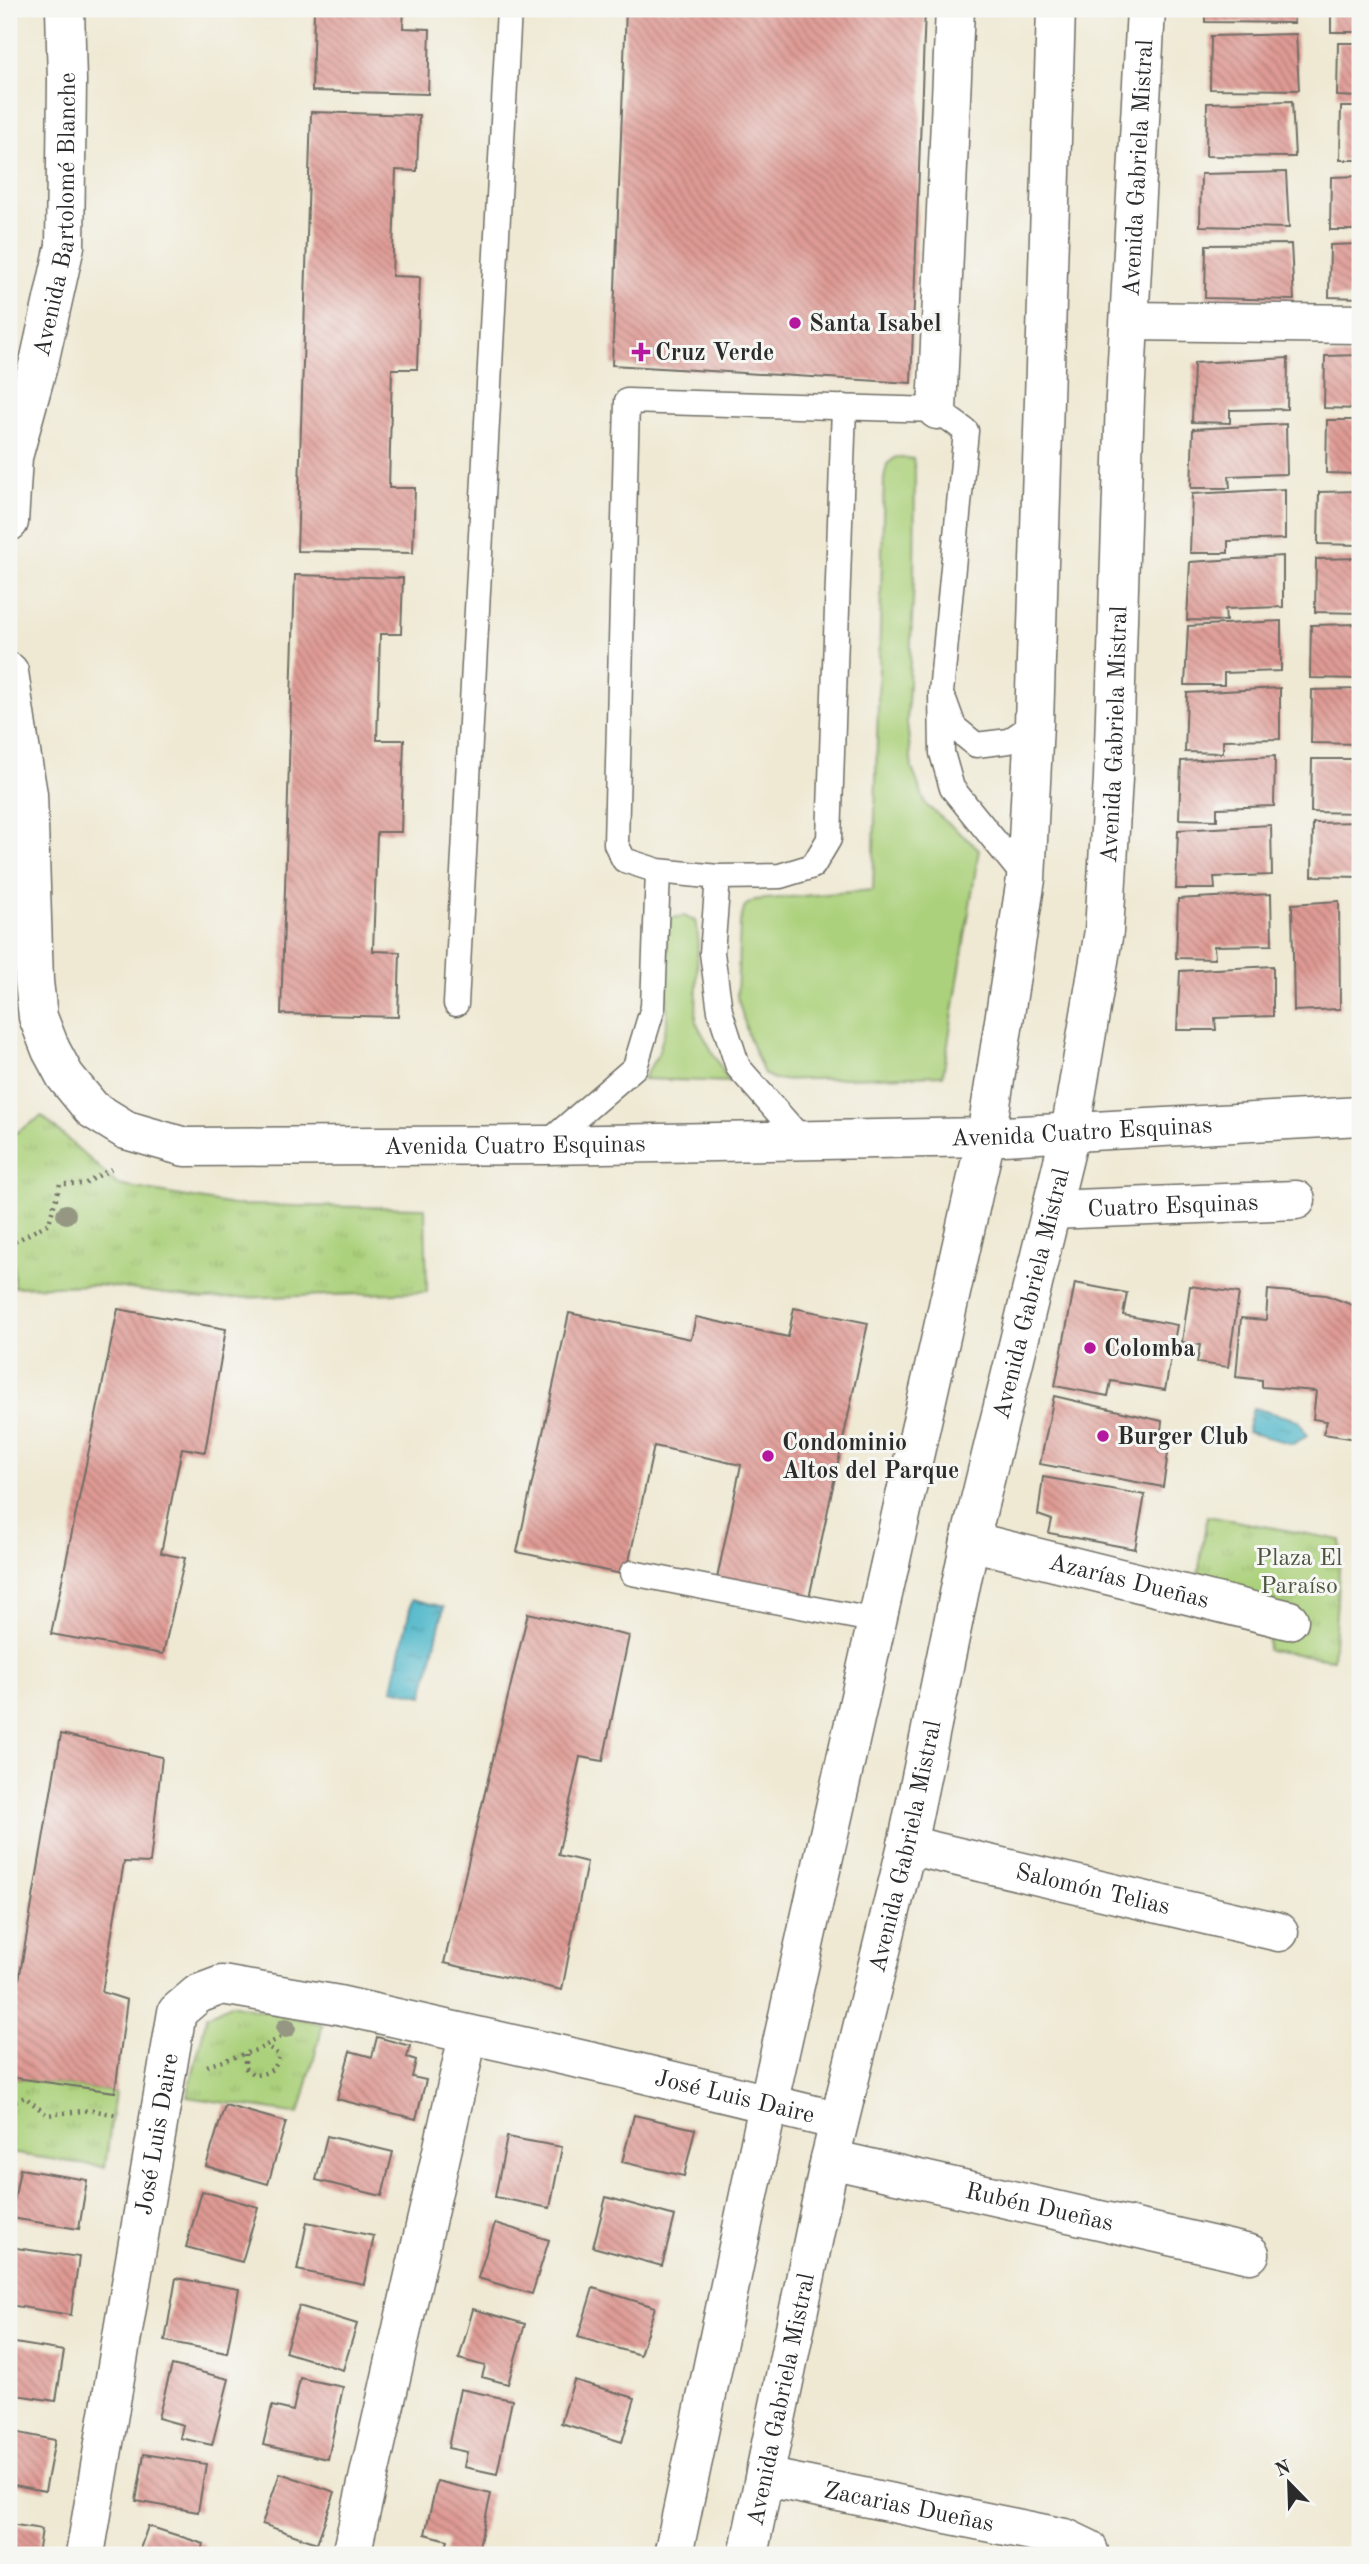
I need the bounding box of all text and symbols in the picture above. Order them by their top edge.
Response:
street label: Avenida Gabriela Mistral [1120,39,1158,297]
street label: Avenida Bartolomé Blanche [31,72,81,359]
place label: Santa Isabel [809,313,942,337]
marker: Santa Isabel [787,315,803,331]
place label: Cruz Verde [655,342,774,366]
marker: Cruz Verde [633,344,649,360]
street label: Avenida Gabriela Mistral [1098,605,1132,864]
street label: Avenida Cuatro Esquinas [951,1114,1213,1152]
street label: Avenida Cuatro Esquinas [384,1133,646,1160]
street label: Avenida Gabriela Mistral [990,1166,1075,1422]
street label: Cuatro Esquinas [1087,1192,1259,1223]
place label: Colomba [1104,1338,1196,1362]
marker: Colomba [1082,1340,1098,1356]
place label: Burger Club [1117,1426,1249,1450]
marker: Burger Club [1095,1428,1111,1444]
place label: Condominio Altos del Parque [782,1432,959,1484]
marker: Condominio Altos del Parque [760,1448,776,1464]
park label: Plaza El Paraíso [1256,1547,1342,1599]
street label: Azarías Dueñas [1046,1551,1211,1614]
street label: Avenida Gabriela Mistral [866,1719,946,1975]
street label: Salomón Telias [1013,1861,1172,1920]
street label: José Luis Daire [133,2052,184,2217]
street label: José Luis Daire [652,2067,817,2129]
street label: Rubén Dueñas [963,2180,1116,2237]
street label: Avenida Gabriela Mistral [744,2271,820,2528]
north arrow [1254,2448,1324,2518]
text: N [1273,2458,1294,2481]
street label: Zacarias Dueñas [821,2479,996,2537]

